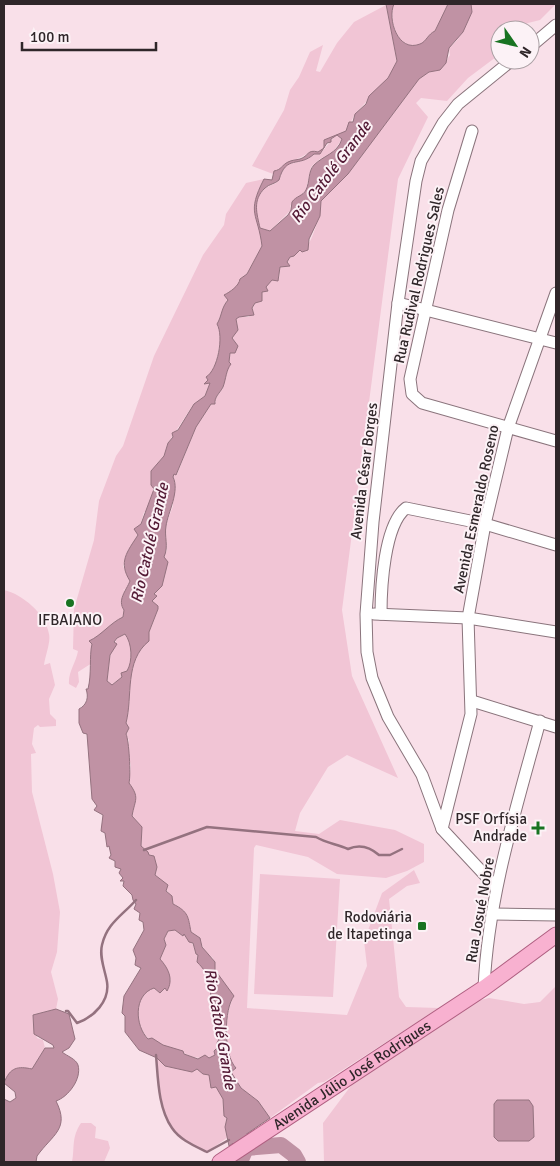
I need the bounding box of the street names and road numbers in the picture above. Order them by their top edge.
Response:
street label: Rua Rudival Rodrigues Sales [390,185,448,365]
street label: Avenida César Borges [347,401,381,541]
street label: Avenida Esmeraldo Roseno [449,423,503,595]
street label: Rua Josué Nobre [462,856,498,964]
street label: Avenida Júlio José Rodrigues [270,1016,435,1134]

